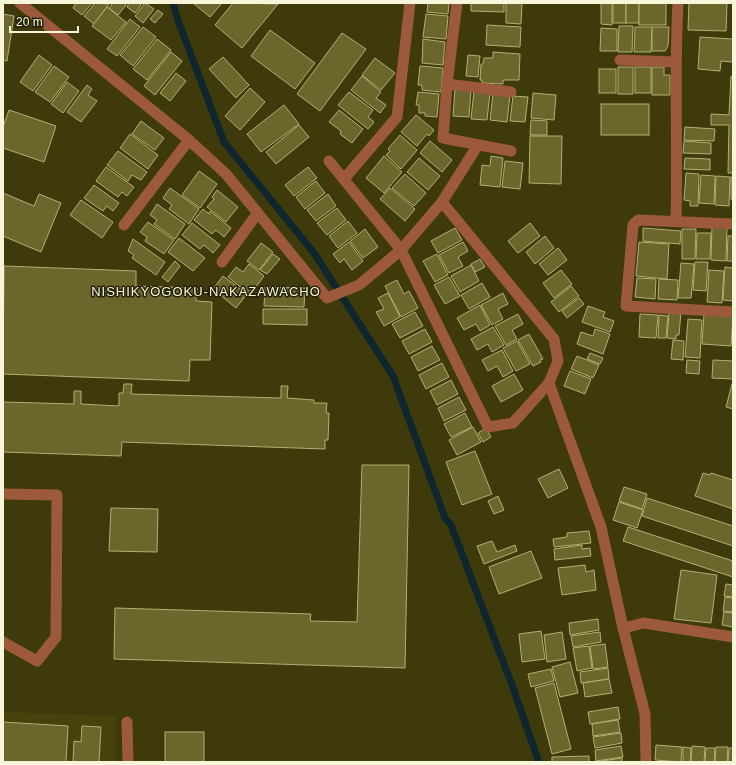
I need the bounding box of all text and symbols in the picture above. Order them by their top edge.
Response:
scale bar [10,8,78,34]
text: 20 m [16,15,43,29]
district label: NISHIKYOGOKU-NAKAZAWACHO [91,284,321,299]

